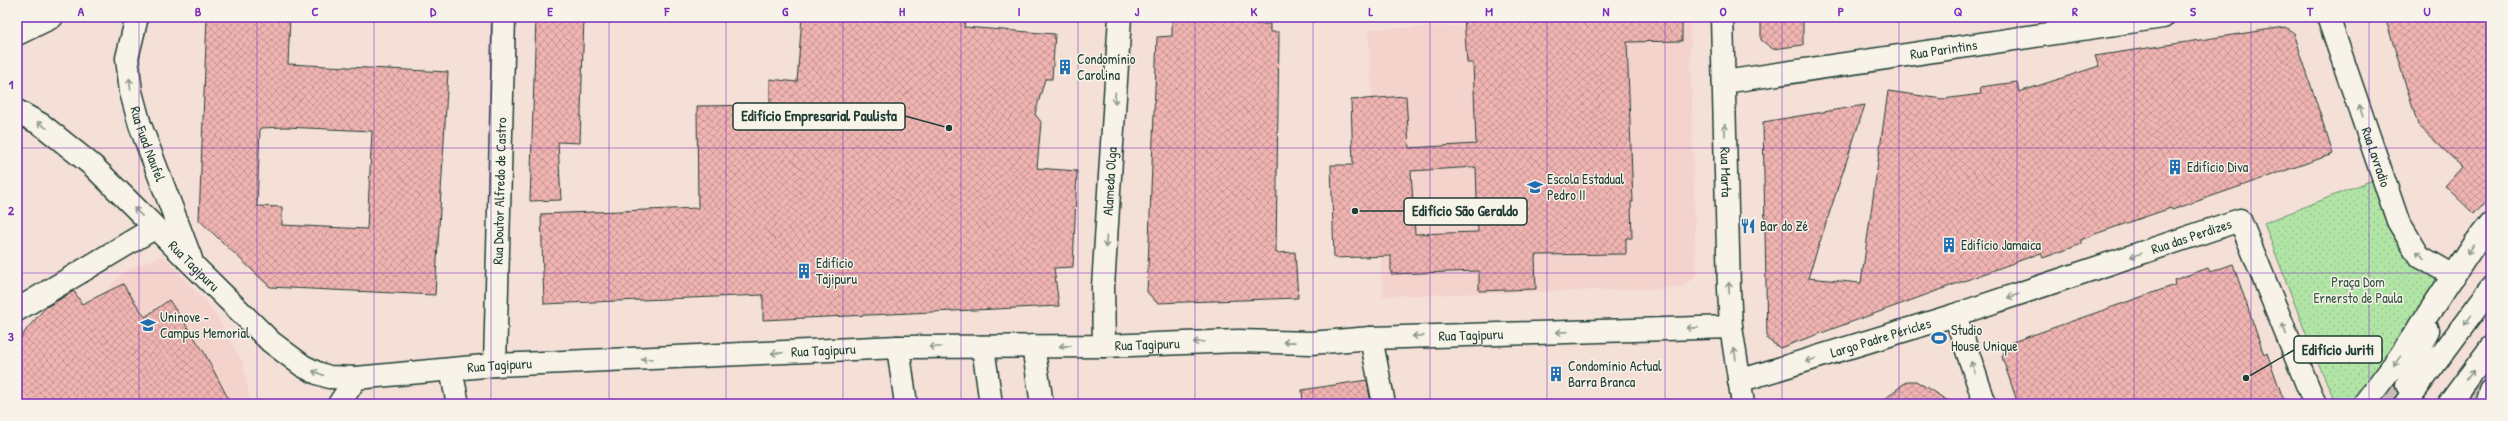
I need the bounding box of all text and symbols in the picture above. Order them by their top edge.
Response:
text: A [78,2,85,20]
text: B [195,2,202,20]
text: C [311,2,319,20]
text: D [430,2,437,20]
text: E [547,2,553,20]
text: F [664,2,671,20]
text: G [782,2,789,20]
text: H [899,2,905,20]
text: I [1017,2,1021,20]
text: J [1135,2,1140,20]
text: K [1251,2,1258,20]
text: L [1369,2,1374,20]
text: M [1485,2,1493,20]
text: N [1603,2,1610,20]
text: O [1719,2,1727,20]
text: P [1838,2,1844,20]
text: Q [1954,2,1963,20]
text: R [2072,2,2078,20]
text: S [2190,2,2196,20]
text: T [2306,2,2314,20]
text: U [2423,2,2431,20]
street label: Rua Parintins [1909,35,1978,63]
place label: Condomínio Carolina [1077,49,1136,84]
building icon: Condomínio Carolina [1056,58,1074,76]
text: 1 [9,75,14,93]
one-way arrow [126,78,134,91]
one-way arrow [1111,91,1118,104]
callout: Edifício Empresarial Paulista [733,103,905,130]
street label: Rua Fuad Naufel [126,104,171,184]
one-way arrow [2357,104,2364,117]
text: Edifício Empresarial Paulista [741,105,897,127]
street label: Rua Doutor Alfredo de Castro [488,117,510,265]
one-way arrow [36,121,48,129]
one-way arrow [1721,124,1729,137]
street label: Rua Lavradio [2357,124,2396,190]
street label: Alameda Olga [1098,146,1121,216]
street label: Rua Marta [1716,147,1737,198]
place label: Edifício Diva [2187,157,2249,176]
building icon: Edifício Diva [2166,158,2184,176]
place label: Escola Estadual Pedro II [1547,169,1625,204]
school or university icon: Escola Estadual Pedro II [1526,178,1544,196]
callout: Edifício São Geraldo [1404,198,1527,225]
text: Edifício São Geraldo [1412,200,1518,221]
text: 2 [8,201,15,219]
one-way arrow [133,207,143,217]
street label: Rua das Perdizes [2149,214,2234,258]
place label: Bar do Zé [1760,216,1809,235]
restaurant icon: Bar do Zé [1739,217,1757,235]
one-way arrow [1102,235,1109,248]
place label: Edifício Jamaica [1961,235,2042,254]
street label: Rua Tagipuru [165,236,224,295]
building icon: Edifício Jamaica [1940,236,1958,254]
one-way arrow [2467,243,2475,255]
one-way arrow [2130,251,2142,259]
one-way arrow [2416,251,2426,260]
place label: Edifício Tajipuru [816,253,857,289]
building icon: Edifício Tajipuru [795,262,813,280]
park label: Praça Dom Ernersto de Paula [2313,272,2403,307]
one-way arrow [1725,282,1733,295]
one-way arrow [2007,292,2019,300]
place label: Uninove - Campus Memorial [160,307,250,343]
street label: Largo Padre Péricles [1828,313,1933,362]
one-way arrow [2464,314,2472,325]
school or university icon: Uninove - Campus Memorial [139,316,157,334]
place label: Studio House Unique [1951,320,2018,356]
street label: Rua Tagipuru [1438,324,1504,345]
one-way arrow [1686,324,1699,332]
one-way arrow [2279,324,2287,336]
text: 3 [8,327,14,345]
one-way arrow [1556,328,1569,336]
sports icon: Studio House Unique [1930,329,1948,347]
street label: Rua Tagipuru [1115,333,1180,355]
one-way arrow [1412,333,1425,340]
callout: Edifício Juriti [2294,336,2382,363]
one-way arrow [1283,338,1296,346]
street label: Rua Tagipuru [791,339,856,361]
one-way arrow [1193,339,1206,346]
text: Edifício Juriti [2302,339,2374,360]
one-way arrow [1059,342,1072,350]
one-way arrow [929,343,942,351]
one-way arrow [1731,348,1739,361]
one-way arrow [771,349,784,357]
street label: Rua Tagipuru [466,353,533,377]
one-way arrow [641,355,654,363]
one-way arrow [2393,355,2401,366]
place label: Condomínio Actual Barra Branca [1568,356,1662,391]
one-way arrow [1805,357,1818,364]
one-way arrow [1969,361,1976,374]
building icon: Condomínio Actual Barra Branca [1547,365,1565,383]
one-way arrow [311,369,324,376]
one-way arrow [2466,370,2474,381]

